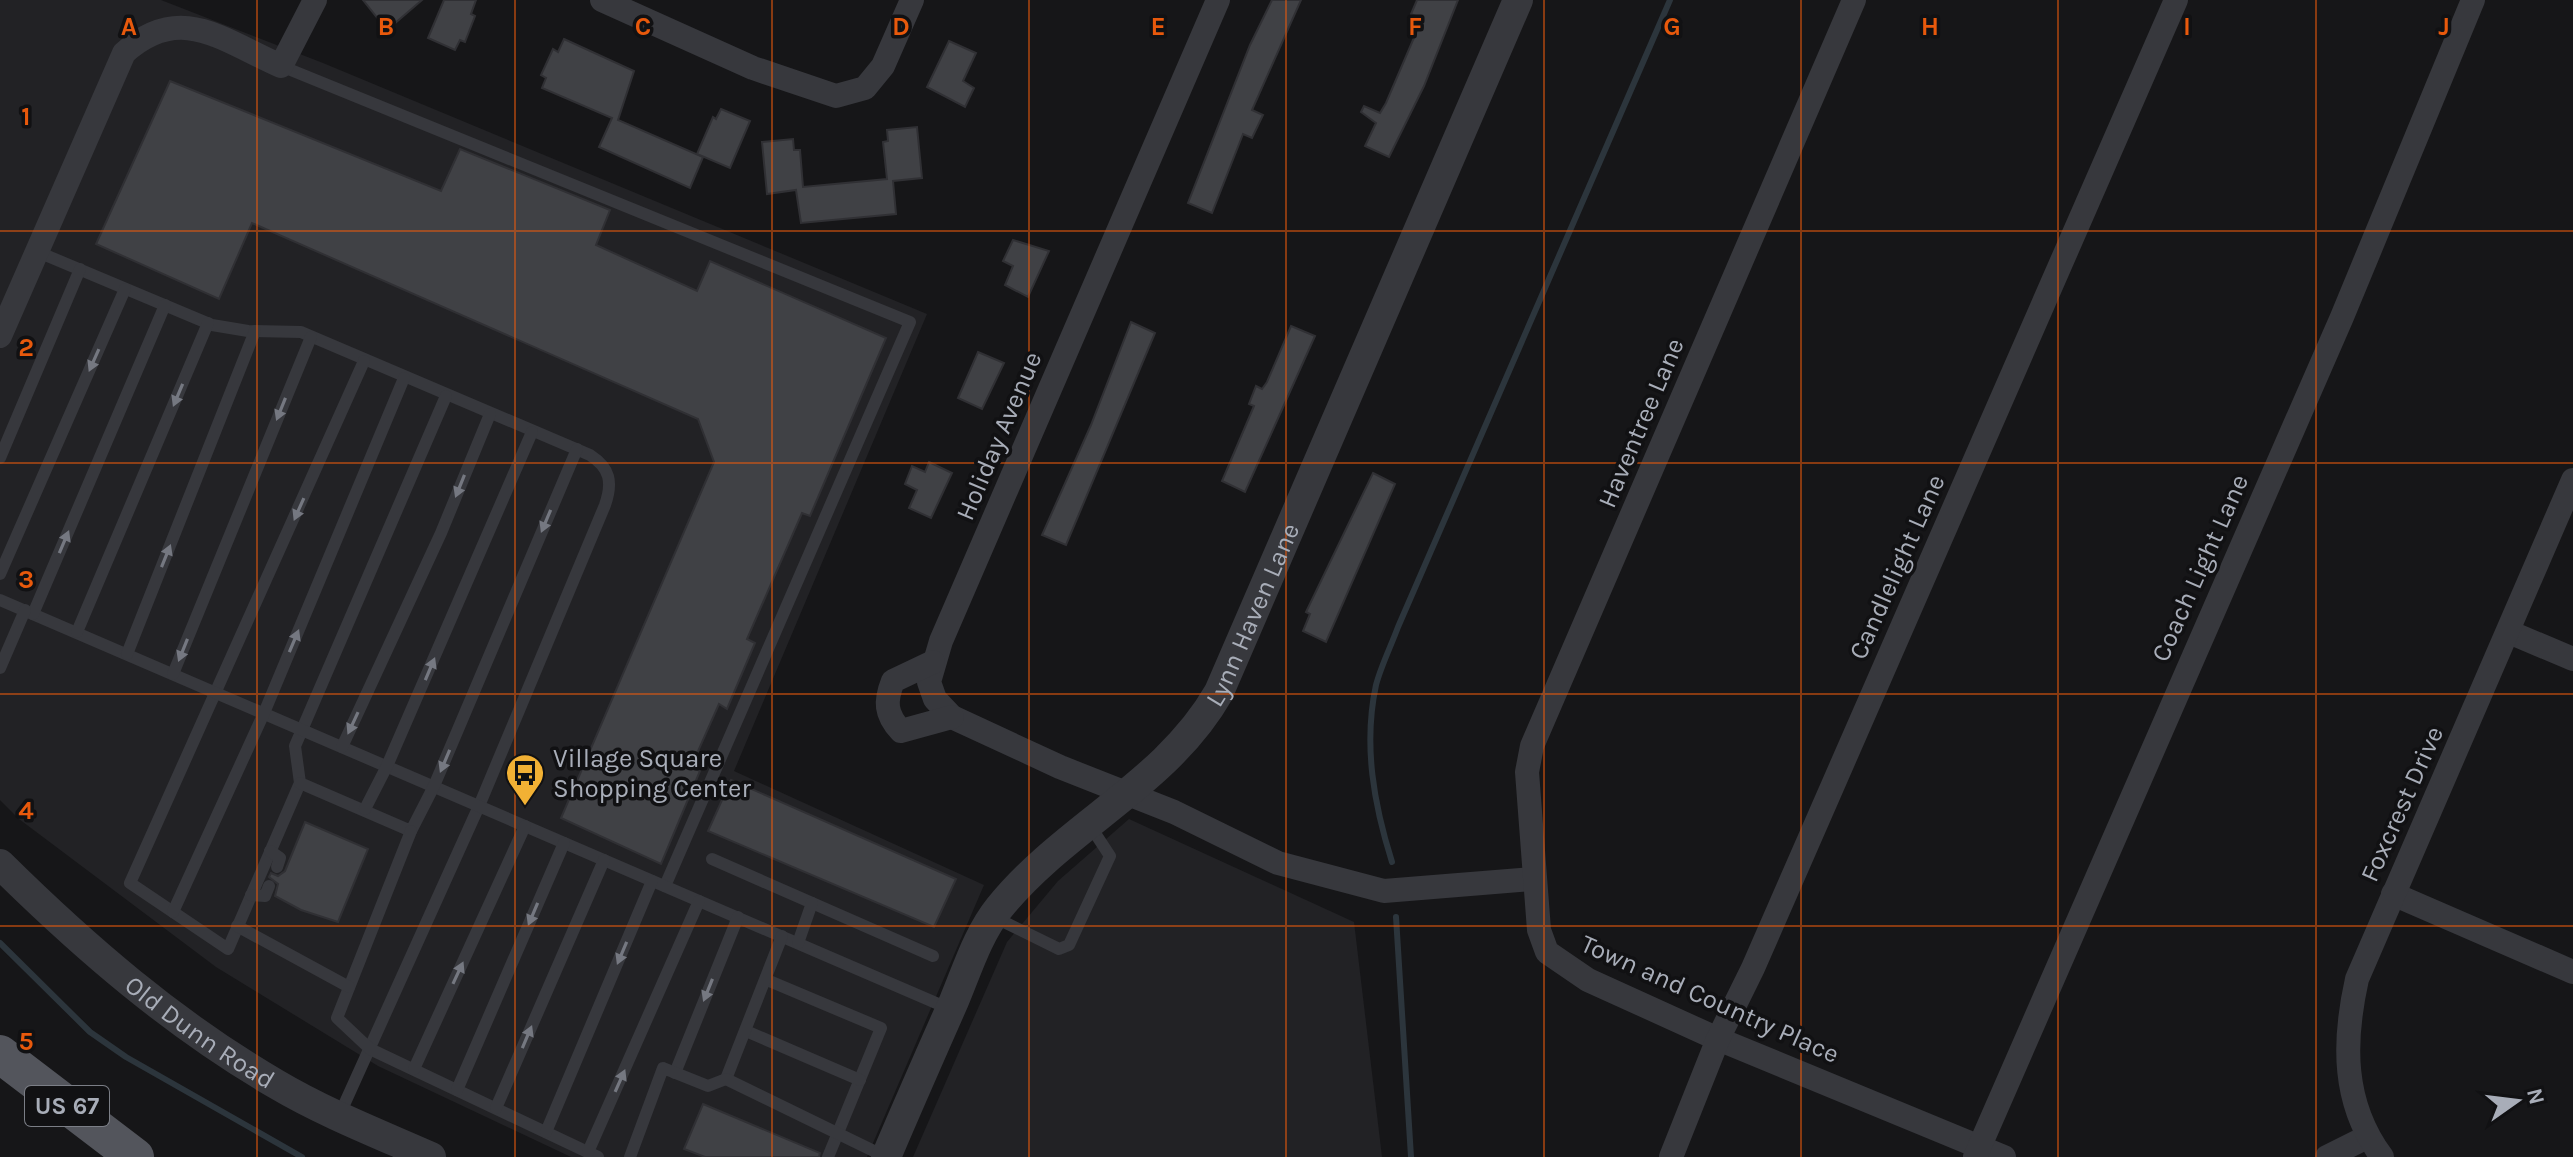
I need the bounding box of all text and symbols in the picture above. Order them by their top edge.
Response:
text: A [121,11,137,42]
text: B [378,11,394,42]
text: C [635,11,651,42]
text: D [892,11,910,42]
text: E [1150,11,1166,42]
text: F [1408,11,1422,42]
text: G [1663,11,1681,42]
text: H [1921,11,1939,42]
text: I [2183,11,2191,42]
text: J [2438,11,2450,42]
text: 1 [21,101,31,132]
text: 2 [18,332,34,363]
street label: Haventree Lane [1591,333,1691,513]
street label: Holiday Avenue [950,347,1048,525]
one-way arrow [87,348,100,372]
one-way arrow [171,383,184,406]
one-way arrow [275,397,288,421]
street label: Candlelight Lane [1842,470,1952,664]
street label: Coach Light Lane [2145,470,2255,666]
one-way arrow [454,474,467,498]
one-way arrow [292,497,306,521]
one-way arrow [540,509,553,533]
street label: Lynn Haven Lane [1199,518,1306,712]
one-way arrow [58,530,71,554]
one-way arrow [160,544,173,568]
text: 3 [18,564,34,595]
one-way arrow [288,629,301,653]
one-way arrow [176,638,189,662]
one-way arrow [423,657,436,681]
one-way arrow [346,711,360,735]
street label: Foxcrest Drive [2354,721,2450,887]
place label: Village Square Shopping Center [553,743,751,804]
one-way arrow [438,749,451,773]
bus stop icon: Village Square Shopping Center [504,752,546,807]
text: 4 [18,795,34,826]
one-way arrow [526,902,540,926]
street label: Town and Country Place [1576,928,1844,1070]
one-way arrow [615,941,628,964]
one-way arrow [451,961,464,985]
street label: Old Dunn Road [119,969,281,1095]
one-way arrow [702,978,715,1002]
one-way arrow [521,1025,534,1049]
text: 5 [18,1026,34,1057]
north arrow [2477,1061,2557,1141]
one-way arrow [613,1069,626,1093]
road number: US 67 [25,1086,109,1126]
text: N [2521,1086,2550,1107]

